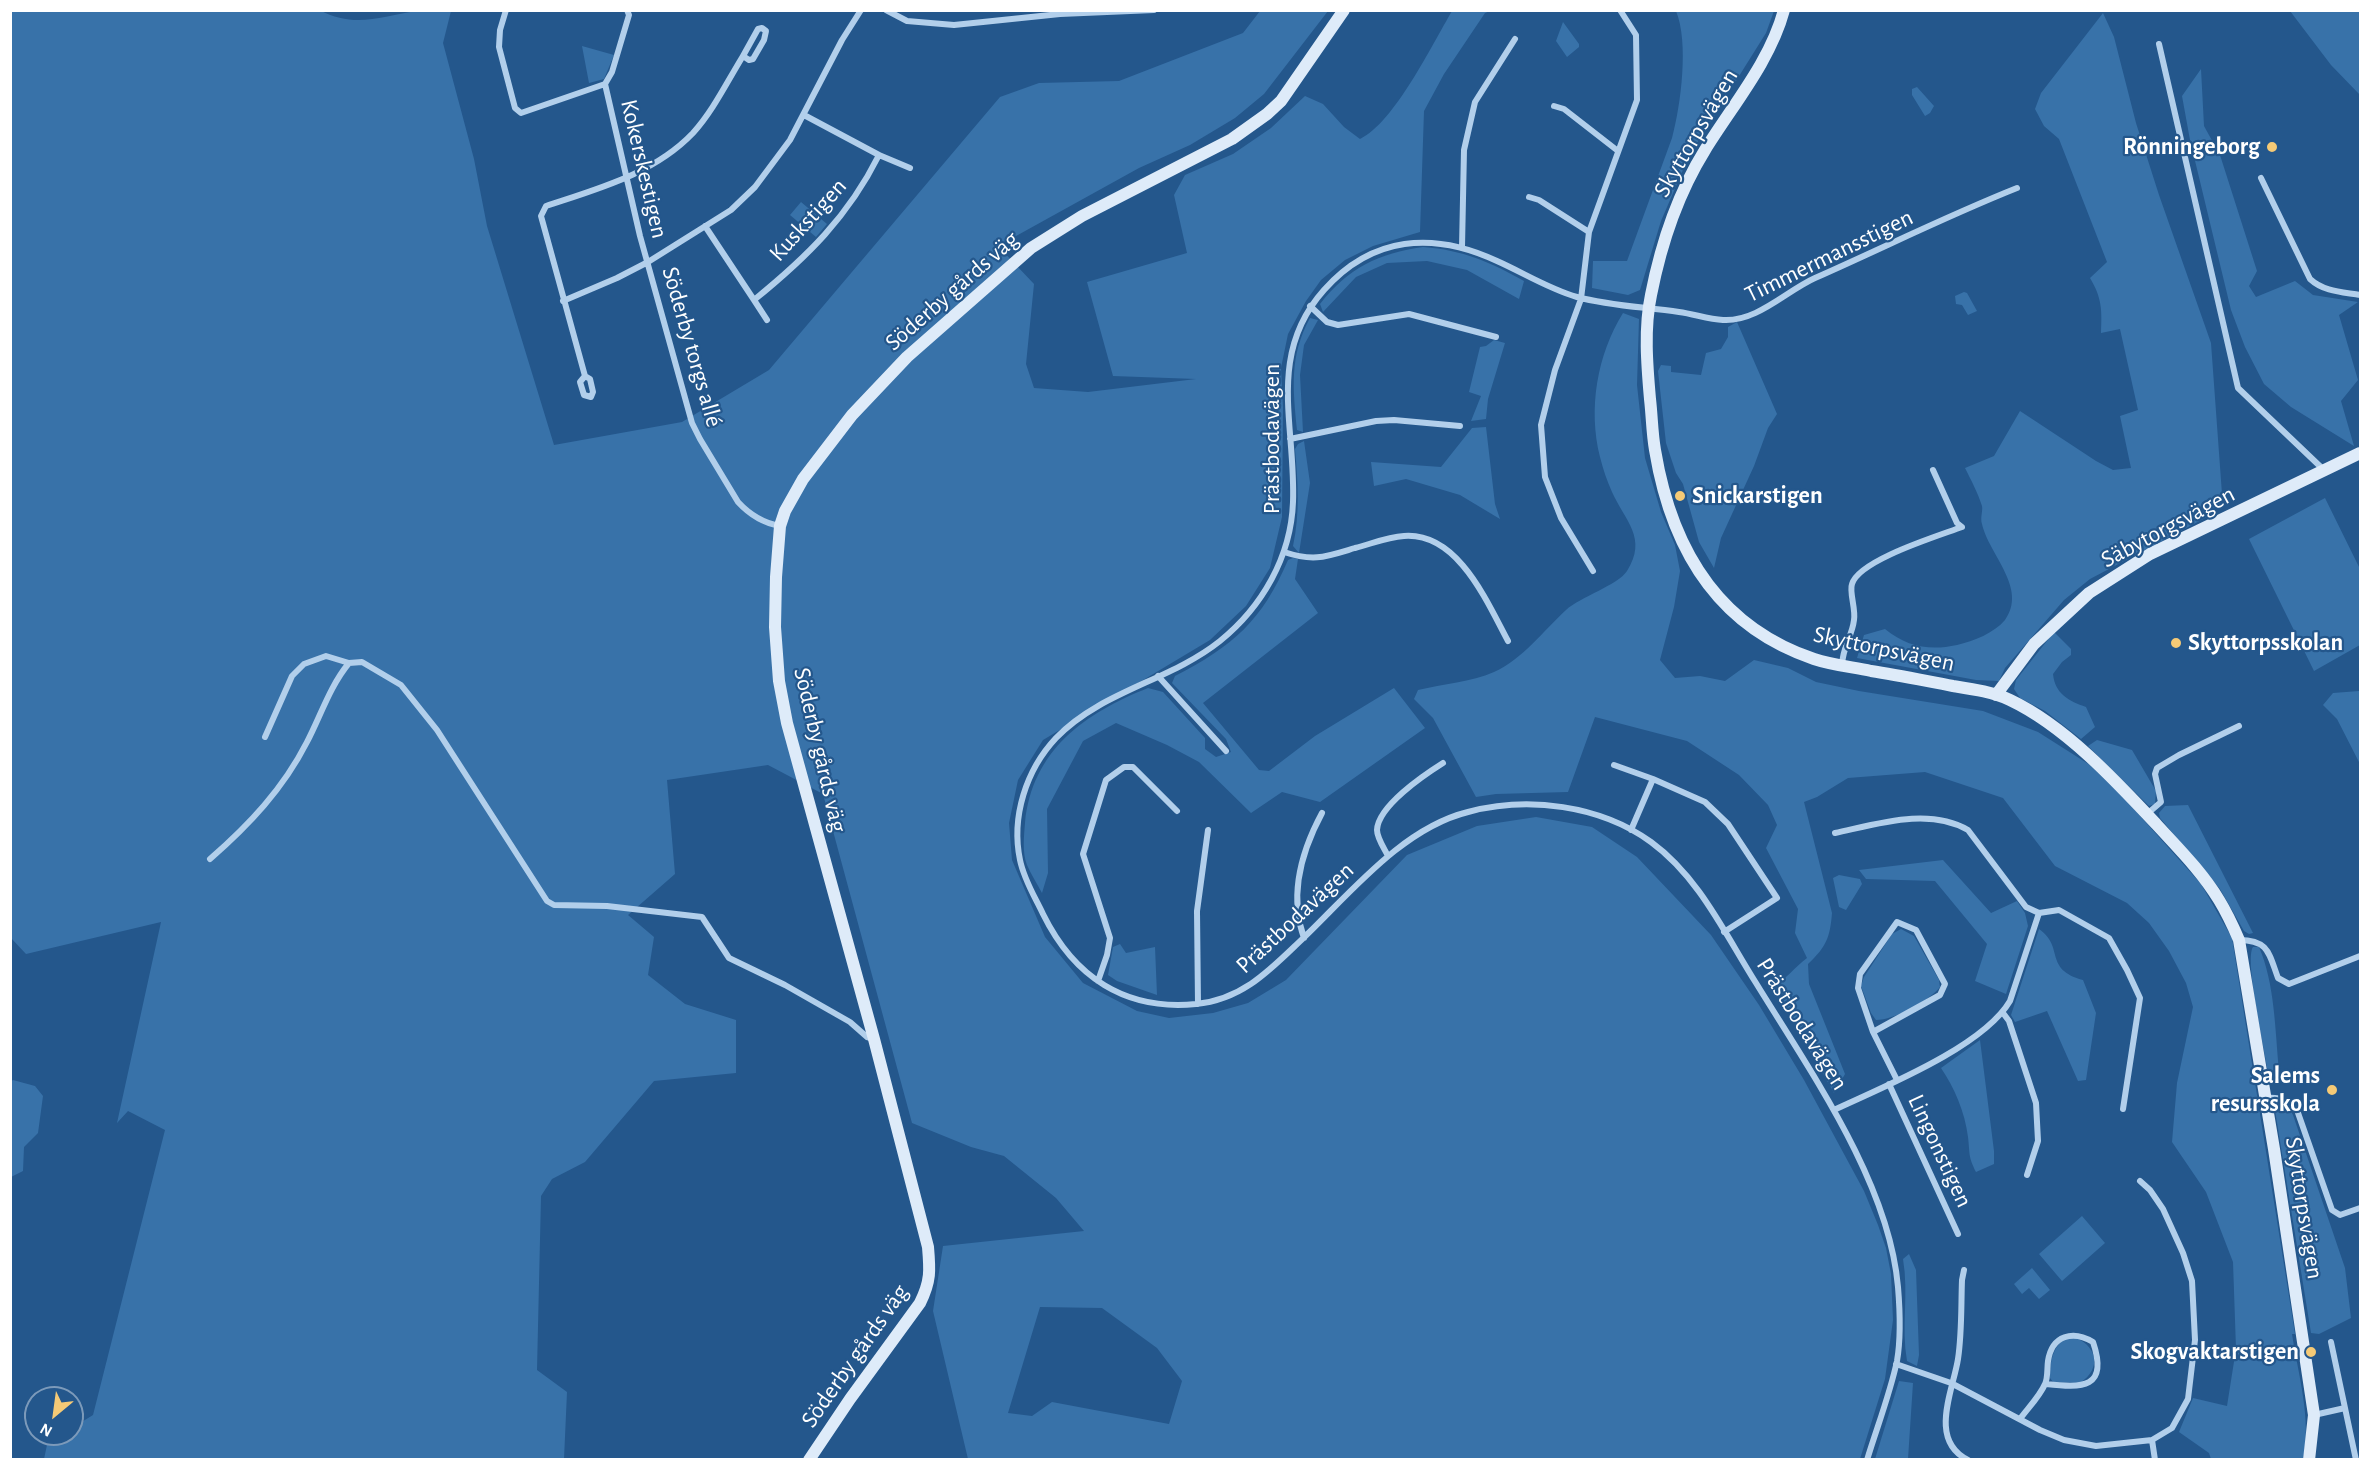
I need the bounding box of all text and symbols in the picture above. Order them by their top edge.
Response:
street label: Skyttorpsvägen [1648,64,1744,202]
street label: Kokerskestigen [614,97,674,241]
place label: Rönningeborg [2123,133,2260,161]
marker: Rönningeborg [2265,140,2279,154]
street label: Kuskstigen [763,172,853,268]
street label: Timmermansstigen [1740,203,1918,309]
street label: Söderby gårds väg [879,225,1025,357]
street label: Söderby torgs allé [655,264,729,430]
street label: Prästbodavägen [1258,364,1286,514]
street label: Säbytorgsvägen [2096,480,2240,574]
place label: Snickarstigen [1692,482,1823,510]
marker: Snickarstigen [1673,489,1687,503]
street label: Skyttorpsvägen [1811,620,1957,678]
place label: Skyttorpsskolan [2188,629,2343,657]
marker: Skyttorpsskolan [2169,636,2183,650]
street label: Söderby gårds väg [787,665,853,835]
street label: Prästbodavägen [1230,856,1360,980]
street label: Prästbodavägen [1750,953,1854,1095]
place label: Salems resursskola [2211,1062,2320,1118]
marker: Salems resursskola [2325,1083,2339,1097]
street label: Lingonstigen [1901,1090,1979,1212]
street label: Skyttorpsvägen [2279,1135,2329,1281]
street label: Söderby gårds väg [795,1279,915,1433]
place label: Skogvaktarstigen [2130,1338,2299,1366]
marker: Skogvaktarstigen [2304,1345,2318,1359]
north arrow [24,1386,84,1446]
text: N [37,1420,55,1440]

